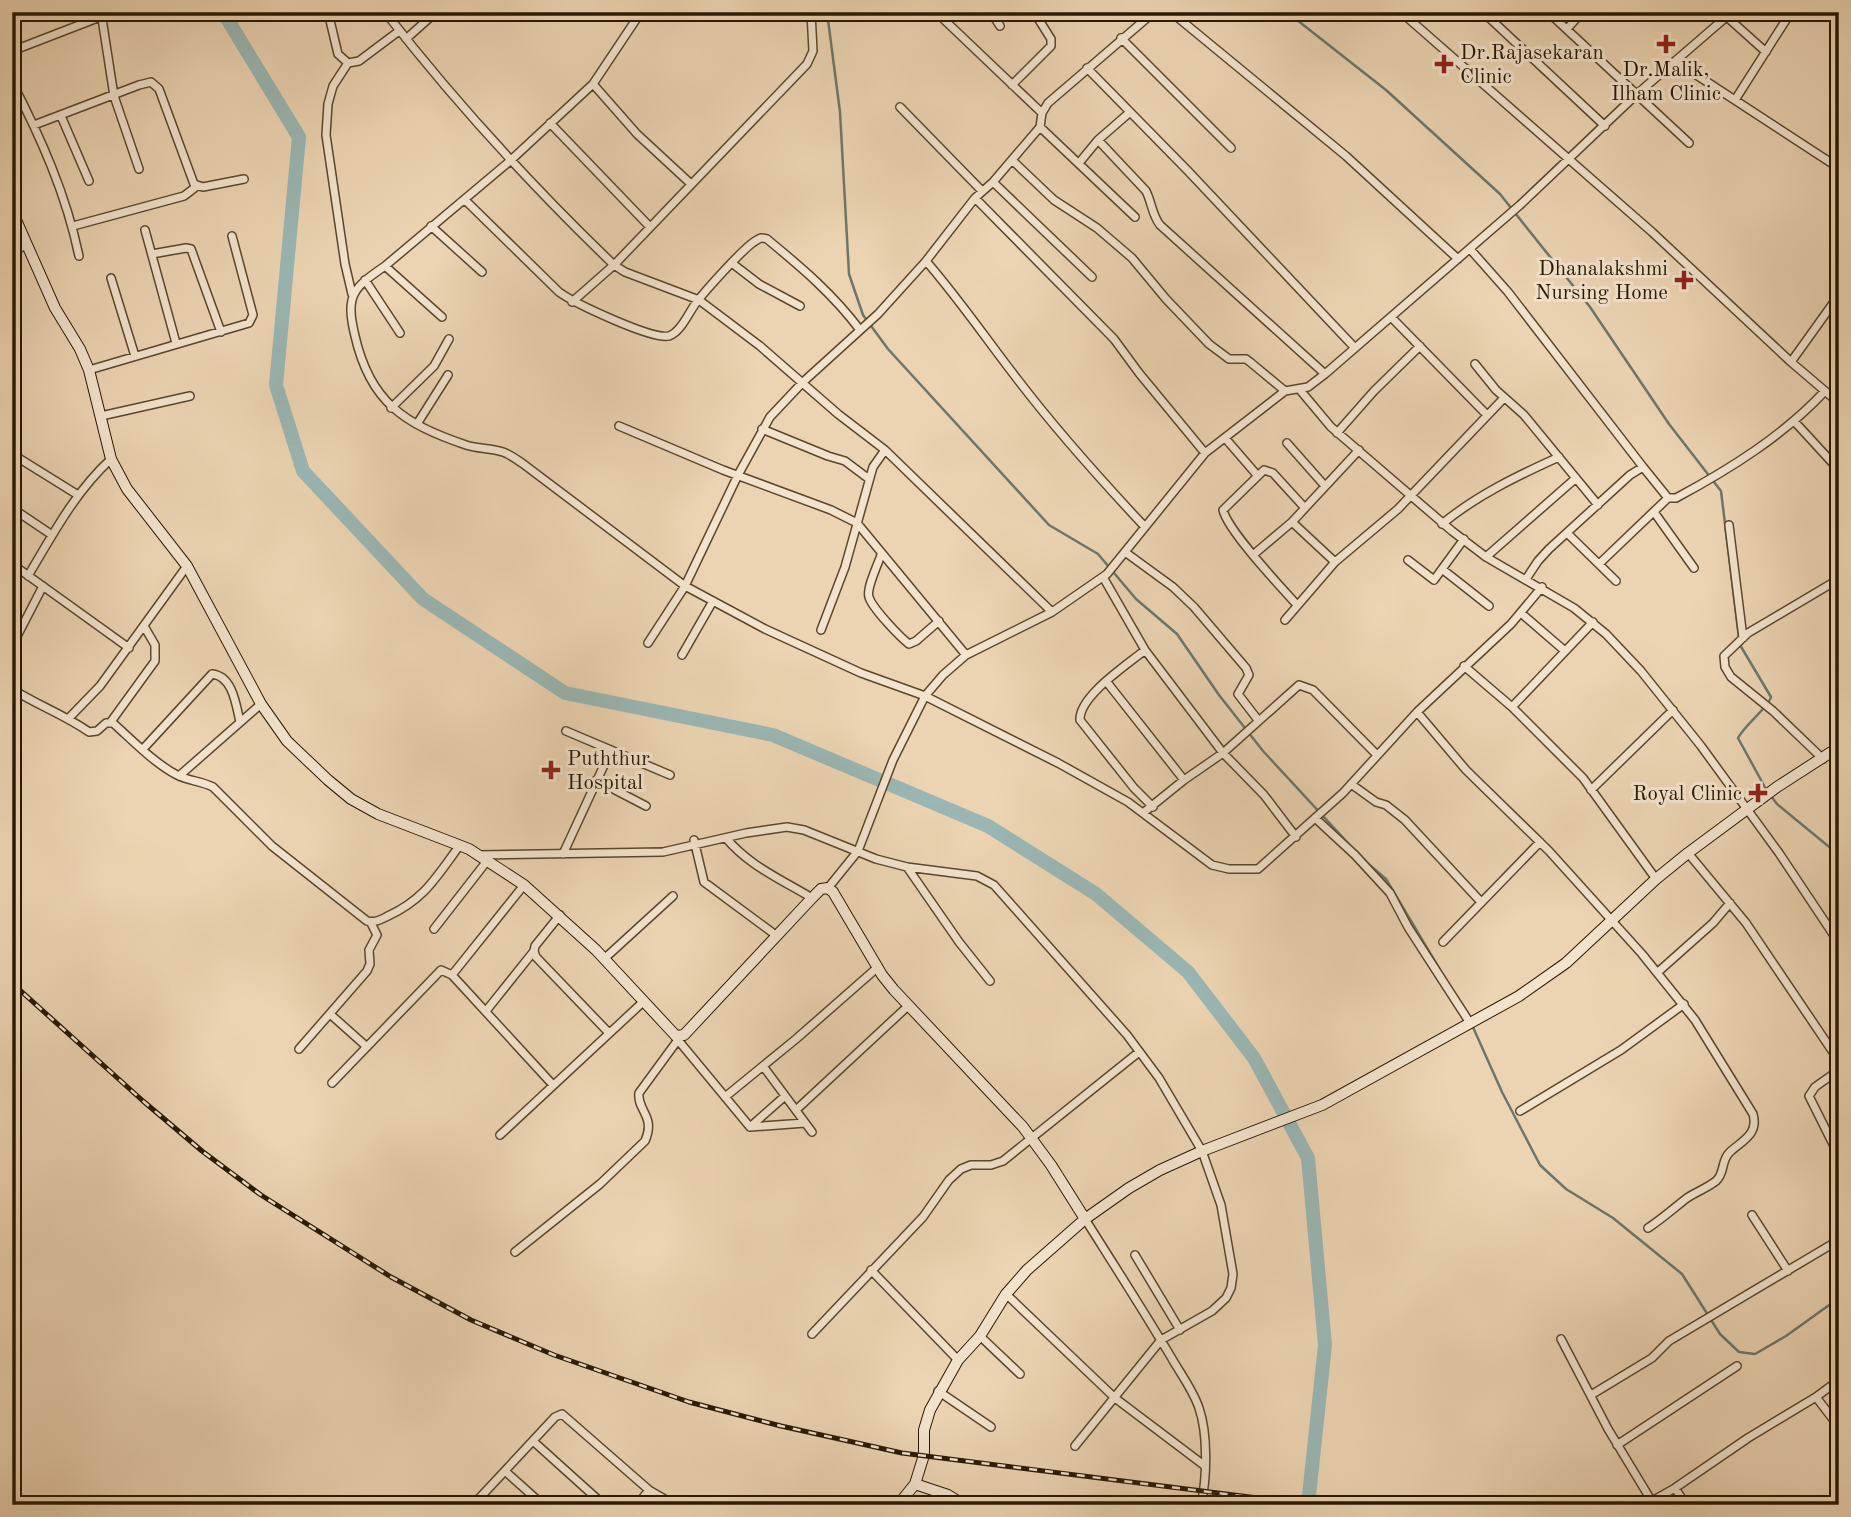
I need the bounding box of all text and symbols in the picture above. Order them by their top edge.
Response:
marker: Dr.Malik, Ilham Clinic [1656,34,1676,54]
place label: Dr.Rajasekaran Clinic [1460,43,1604,88]
marker: Dr.Rajasekaran Clinic [1434,54,1454,74]
place label: Dr.Malik, Ilham Clinic [1611,60,1721,105]
place label: Dhanalakshmi Nursing Home [1535,259,1668,304]
marker: Dhanalakshmi Nursing Home [1674,270,1694,290]
place label: Puththur Hospital [567,749,650,794]
marker: Puththur Hospital [541,760,561,780]
marker: Royal Clinic [1748,783,1768,803]
place label: Royal Clinic [1633,784,1742,805]

